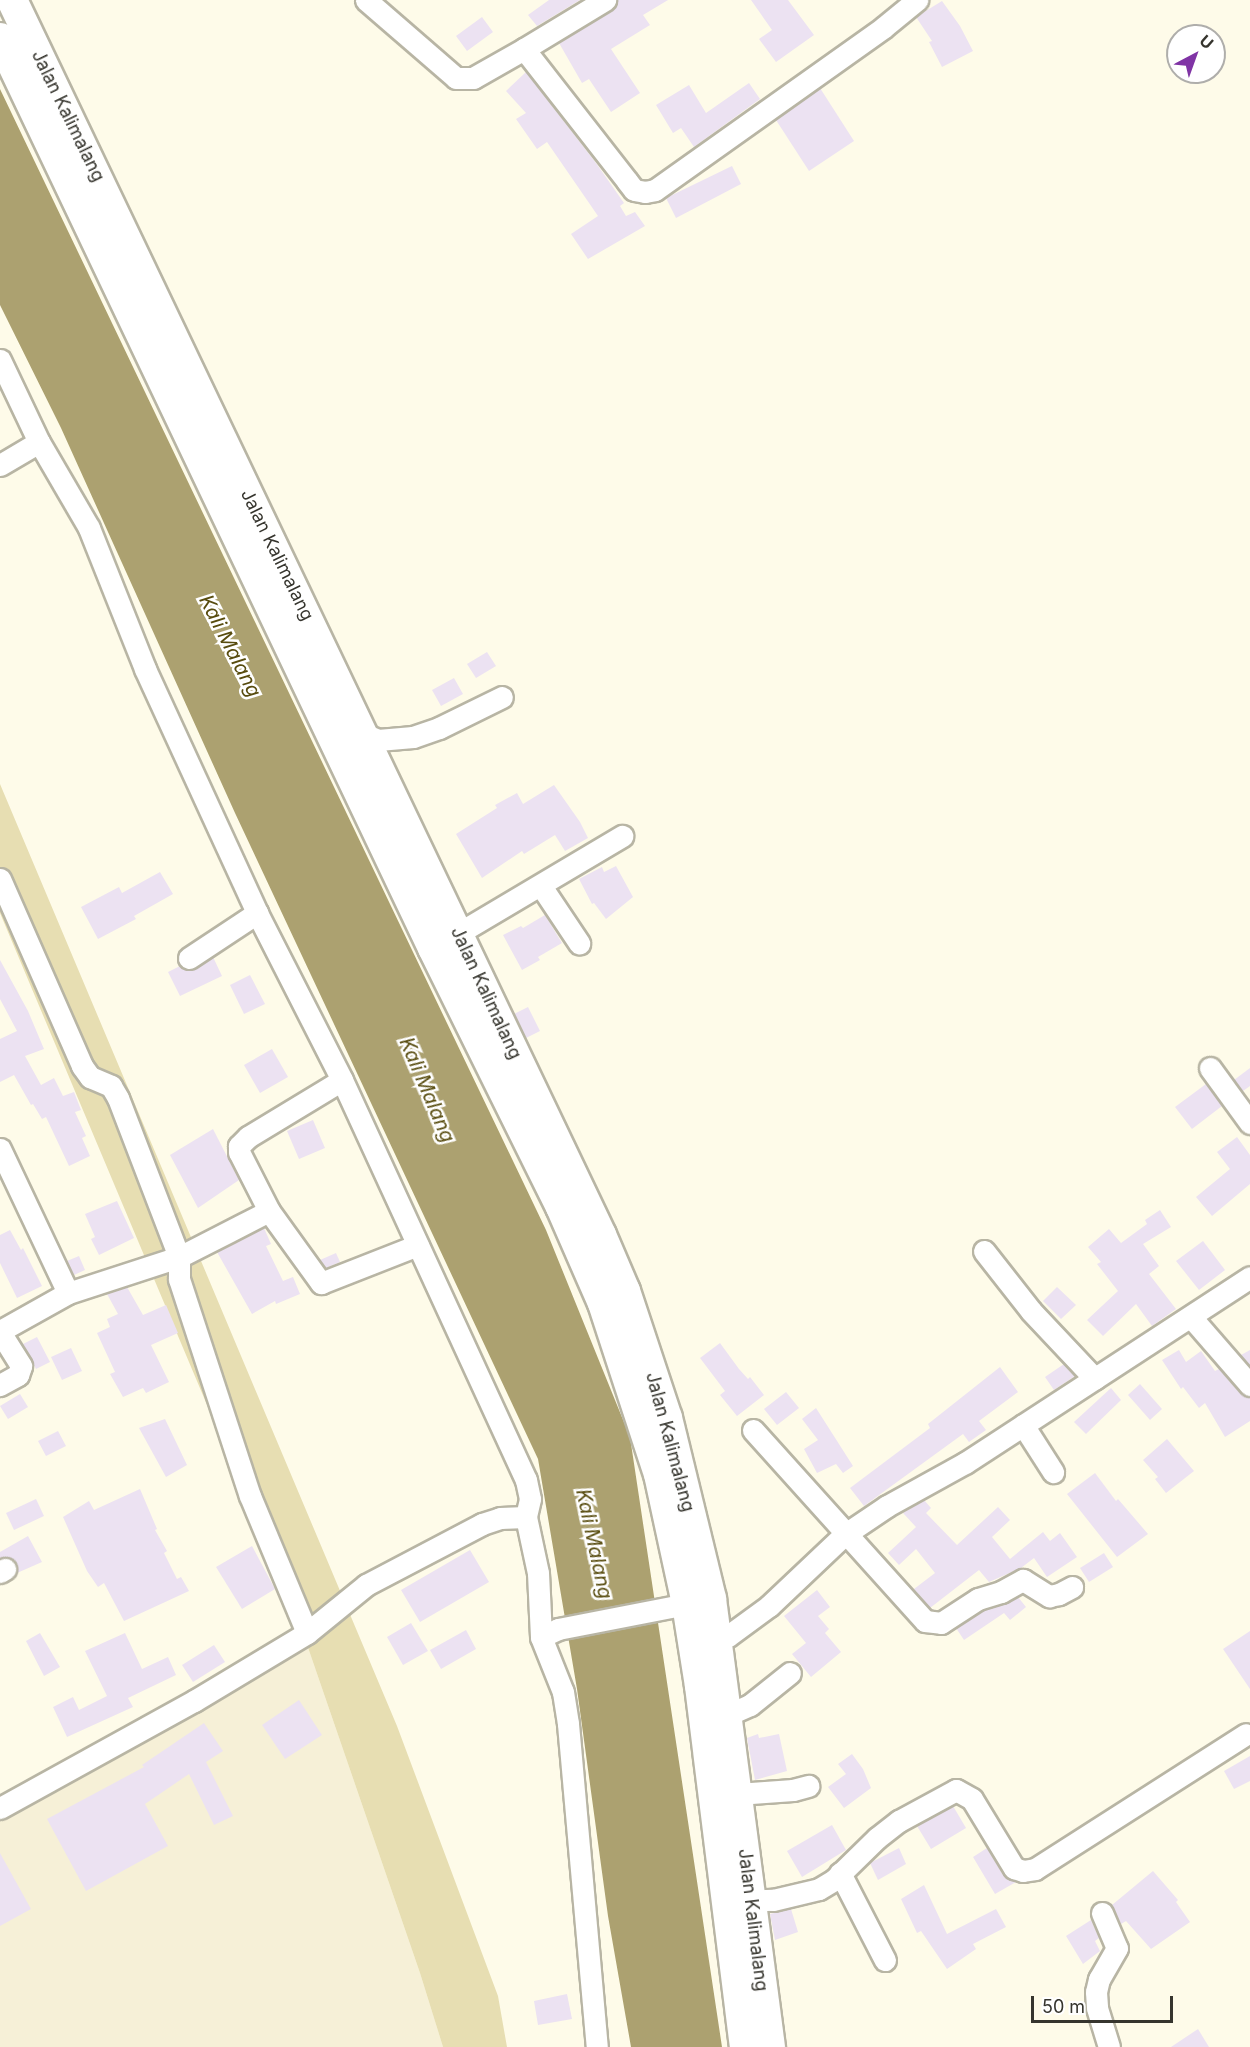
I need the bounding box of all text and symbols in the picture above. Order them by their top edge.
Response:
north arrow [1166,24,1226,84]
text: U [1196,31,1217,53]
street label: Jalan Kalimalang [27,47,109,185]
street label: Jalan Kalimalang [236,486,318,624]
water label: Kali Malang [194,591,266,701]
street label: Jalan Kalimalang [446,923,526,1063]
water label: Kali Malang [394,1034,460,1146]
street label: Jalan Kalimalang [641,1370,699,1514]
water label: Kali Malang [571,1487,617,1601]
street label: Jalan Kalimalang [734,1847,772,1993]
scale bar [1034,1984,1176,2022]
text: 50 m [1042,1996,1085,2017]

